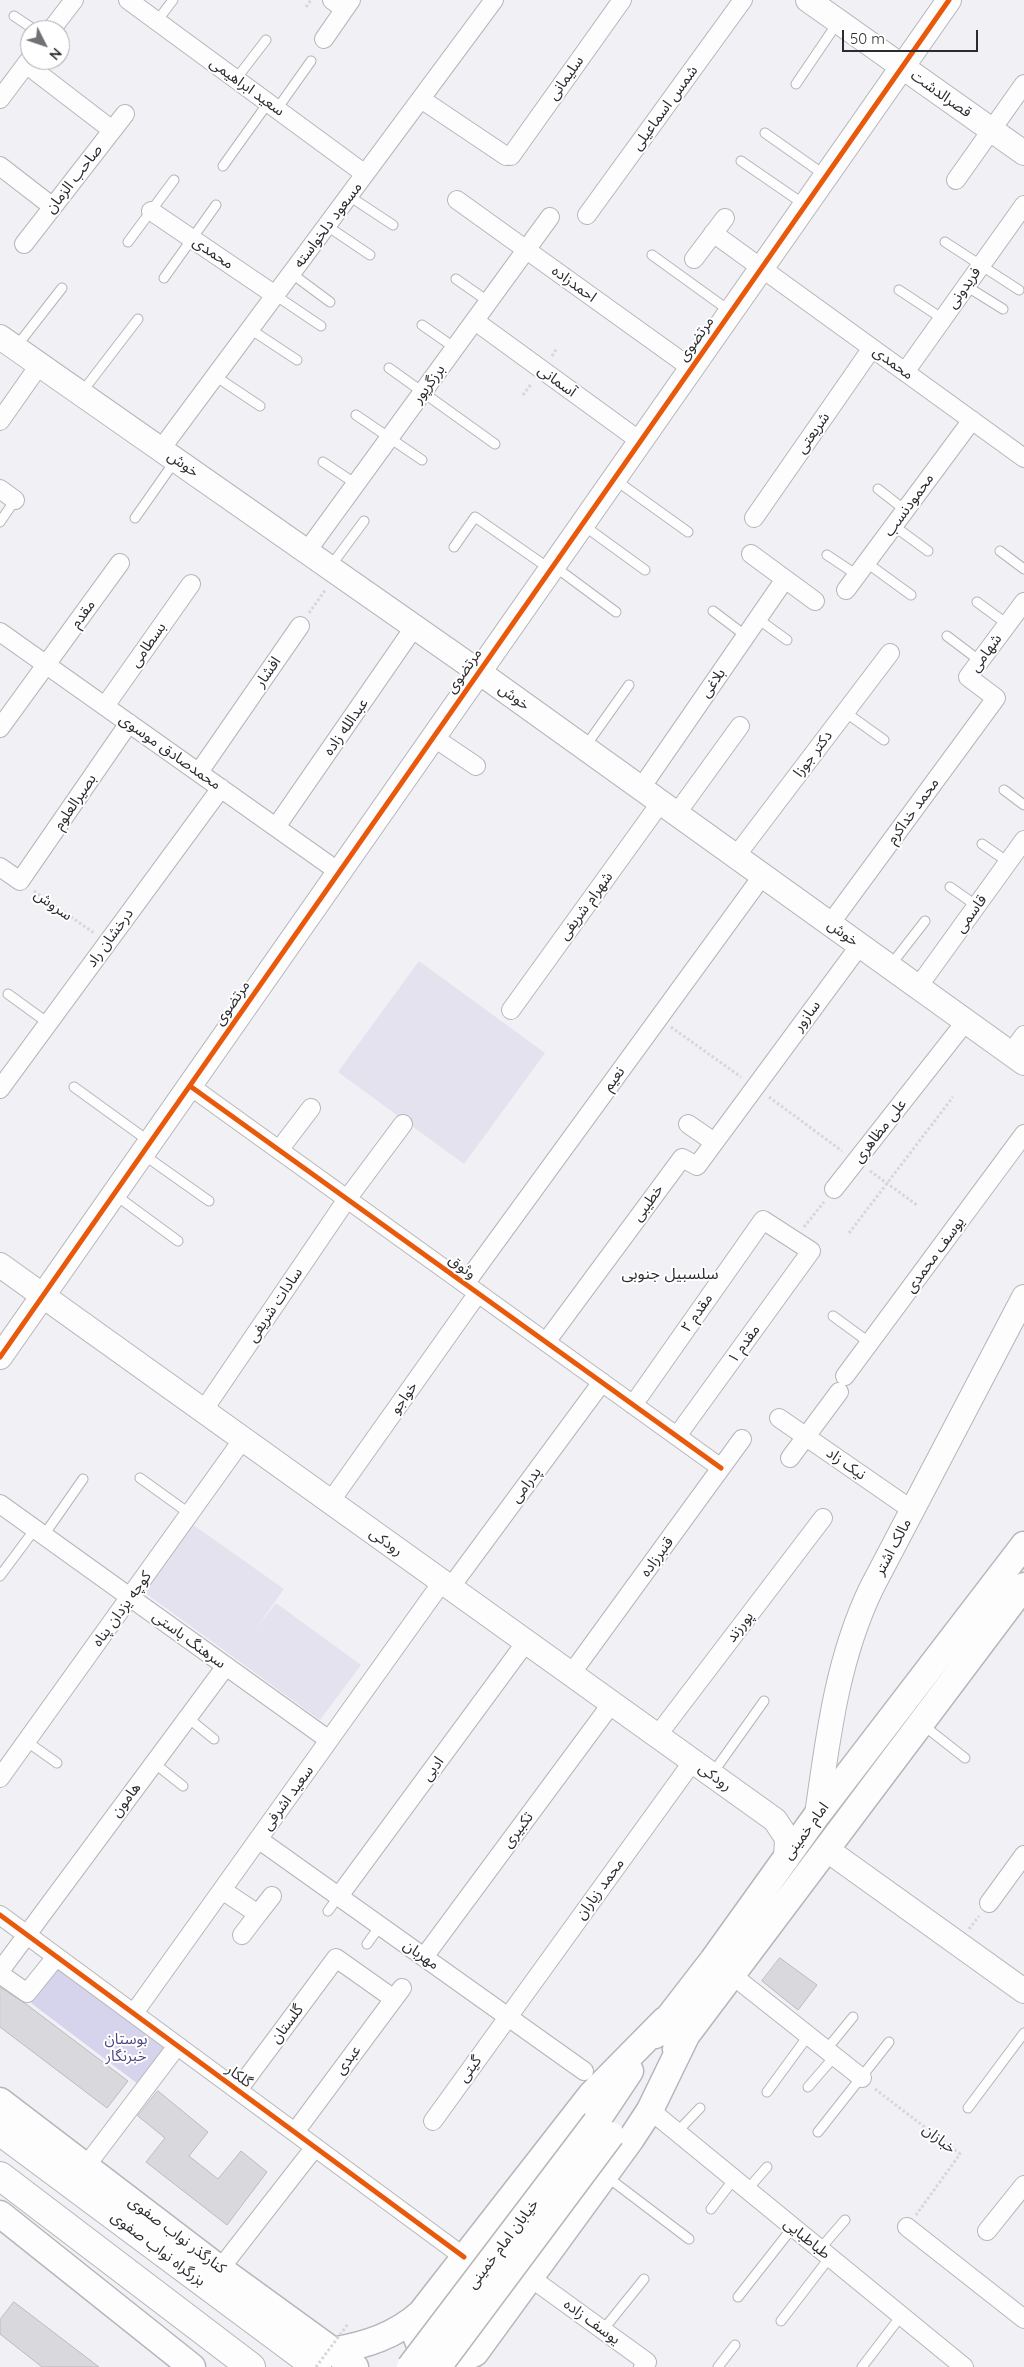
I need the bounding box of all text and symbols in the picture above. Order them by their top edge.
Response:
north arrow [20,20,70,70]
scale bar [844,20,980,52]
text: 50 m [850,29,885,48]
text: N [45,44,66,64]
street label: سلیمانی [544,52,588,104]
street label: سعید ابراهیمی [206,54,288,120]
street label: شمس اسماعیلی [628,62,702,154]
street label: قصرالدشت [907,67,975,121]
street label: صاحب الزمان [41,141,107,217]
street label: مسعود دلخواسته [290,179,366,271]
street label: محمدی [189,233,237,273]
street label: احمدزاده [548,262,600,306]
street label: فریدونی [943,264,985,312]
street label: مرتضوی [674,313,718,365]
street label: محمدی [869,342,917,384]
street label: برزگرپور [409,361,449,407]
street label: آسمانی [534,361,580,401]
street label: شریعتی [792,409,834,457]
street label: خوش [164,447,202,481]
street label: محمودنسب [880,470,938,540]
street label: مقدم [67,596,99,632]
street label: بسطامی [126,619,170,671]
street label: شهامی [966,630,1006,676]
street label: مرتضوی [442,645,486,697]
street label: افشار [251,653,285,691]
street label: بلاغی [697,665,729,701]
street label: خوش [495,680,533,714]
street label: عبدالله زاده [320,695,372,759]
street label: محمدصادق موسوی [116,710,224,794]
street label: دکتر جوزا [790,727,836,781]
street label: بصیرالعلوم [50,771,100,833]
street label: محمد خداکرم [883,774,943,848]
street label: شهرام شریفی [555,868,617,944]
street label: سروش [30,885,76,925]
street label: قاسمی [951,892,991,936]
street label: درخشان راد [83,905,137,971]
street label: خوش [824,916,862,950]
street label: مرتضوی [210,977,254,1029]
street label: سازور [790,997,824,1035]
street label: نعیم [599,1063,629,1095]
street label: علی مظاهری [850,1096,910,1166]
street label: خطیبی [629,1181,667,1225]
street label: یوسف محمدی [901,1214,969,1296]
street label: وثوق [445,1251,479,1283]
street label: سادات شریفی [243,1264,307,1346]
district label: سلسبیل جنوبی [622,1264,718,1284]
street label: مقدم ۲ [677,1290,717,1336]
street label: مقدم ۱ [724,1321,764,1367]
street label: خواجو [386,1378,422,1418]
street label: نیک زاد [823,1444,869,1484]
street label: پدرامی [507,1464,545,1506]
street label: مالک اشتر [871,1516,915,1578]
street label: رودکی [366,1524,406,1560]
street label: قنبرزاده [637,1534,677,1580]
street label: کوچه یزدان پناه [89,1568,155,1650]
street label: سرهنگ باستی [149,1607,229,1673]
street label: پورزند [723,1608,757,1646]
street label: ادبی [418,1753,448,1785]
street label: رودکی [695,1759,735,1795]
street label: سعید اشرفی [258,1762,318,1834]
street label: هامون [107,1779,145,1821]
street label: امام خمینی [779,1799,833,1863]
street label: تکبیری [499,1809,537,1851]
street label: محمد زیاران [572,1855,628,1923]
street label: مهربان [400,1936,442,1974]
street label: گلستان [267,2001,307,2047]
park label: بوستان خبرنگار [104,2030,148,2065]
street label: عبدی [331,2042,365,2078]
street label: گیتی [454,2052,486,2086]
street label: گلکار [222,2060,256,2092]
street label: خبازان [919,2120,959,2158]
street label: کنارگذر نواب صفوی [125,2192,229,2278]
street label: خیابان امام خمینی [463,2195,543,2293]
street label: بزرگراه نواب صفوی [107,2208,209,2290]
street label: طباطبایی [780,2215,834,2263]
street label: یوسف زاده [560,2295,624,2349]

